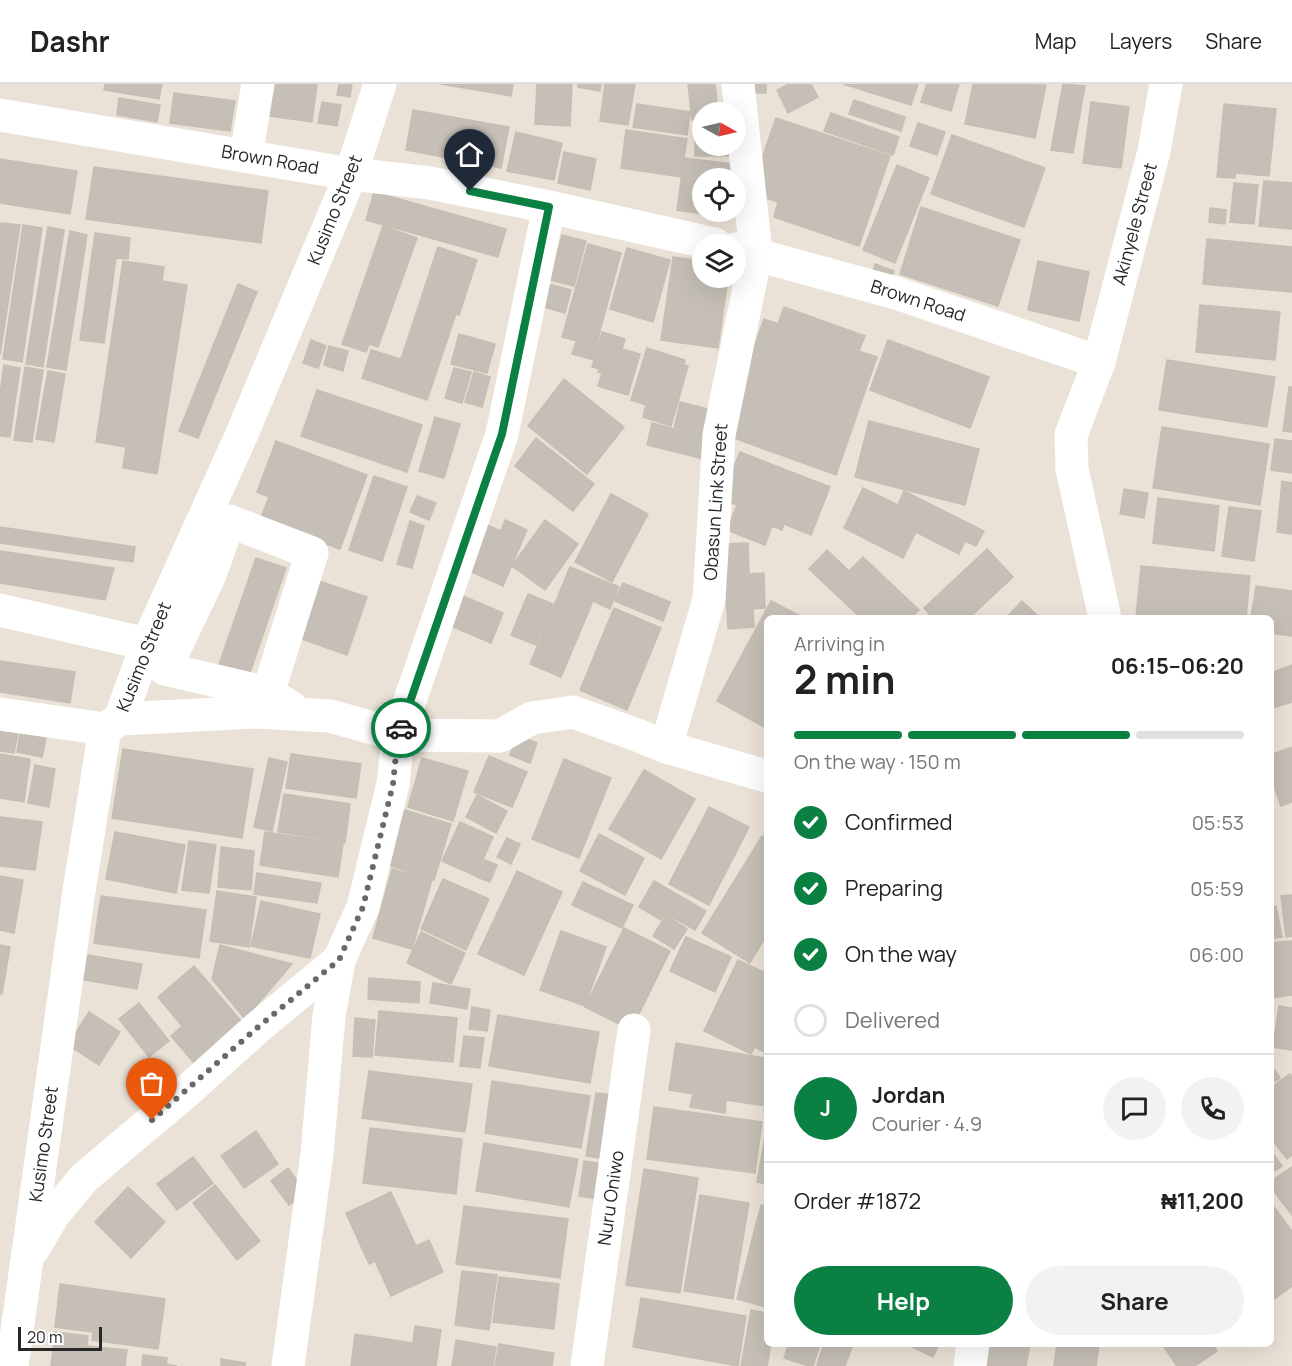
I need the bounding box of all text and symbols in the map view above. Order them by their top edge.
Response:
text: Dashr [30,22,110,60]
text: Map [1035,27,1076,55]
text: Layers [1109,27,1172,55]
text: Share [1205,27,1262,55]
north arrow [692,102,746,156]
map controls [692,102,746,288]
pin [444,129,495,191]
icon: home [453,138,486,171]
street label: Brown Road [220,139,321,179]
street label: Kusimo Street [301,151,367,268]
street label: Akinyele Street [1106,160,1162,288]
button: locate [692,168,746,222]
button: layers [692,234,746,288]
street label: Brown Road [868,273,969,327]
street label: Obasun Link Street [698,422,732,581]
street label: Kusimo Street [110,598,176,715]
text: Arriving in [794,630,885,657]
text: 06:15–06:20 [1111,651,1244,681]
text: 2 min [794,652,895,706]
courier [371,698,431,758]
icon: car [385,712,418,745]
text: On the way · 150 m [794,748,961,775]
icon: check [794,806,827,839]
text: Confirmed [845,807,953,837]
text: 05:53 [1192,809,1244,836]
icon: check [794,872,827,905]
text: Preparing [845,873,943,903]
text: 05:59 [1190,875,1244,902]
icon: check [794,938,827,971]
text: On the way [845,939,957,969]
text: 06:00 [1189,941,1244,968]
text: Delivered [845,1005,940,1035]
pin [126,1058,177,1120]
icon: bag [135,1067,168,1100]
button: chat [1103,1077,1166,1140]
button: phone [1181,1077,1244,1140]
text: Jordan [872,1080,945,1110]
street label: Kusimo Street [23,1084,63,1203]
text: J [820,1093,831,1123]
text: Courier · 4.9 [872,1110,982,1137]
street label: Nuru Oniwo [591,1149,629,1247]
text: Order #1872 [794,1186,921,1216]
text: ₦11,200 [1161,1186,1244,1216]
button: Help [794,1266,1013,1335]
button: Share [1025,1266,1244,1335]
scale bar [18,1324,102,1352]
text: 20 m [27,1326,63,1348]

